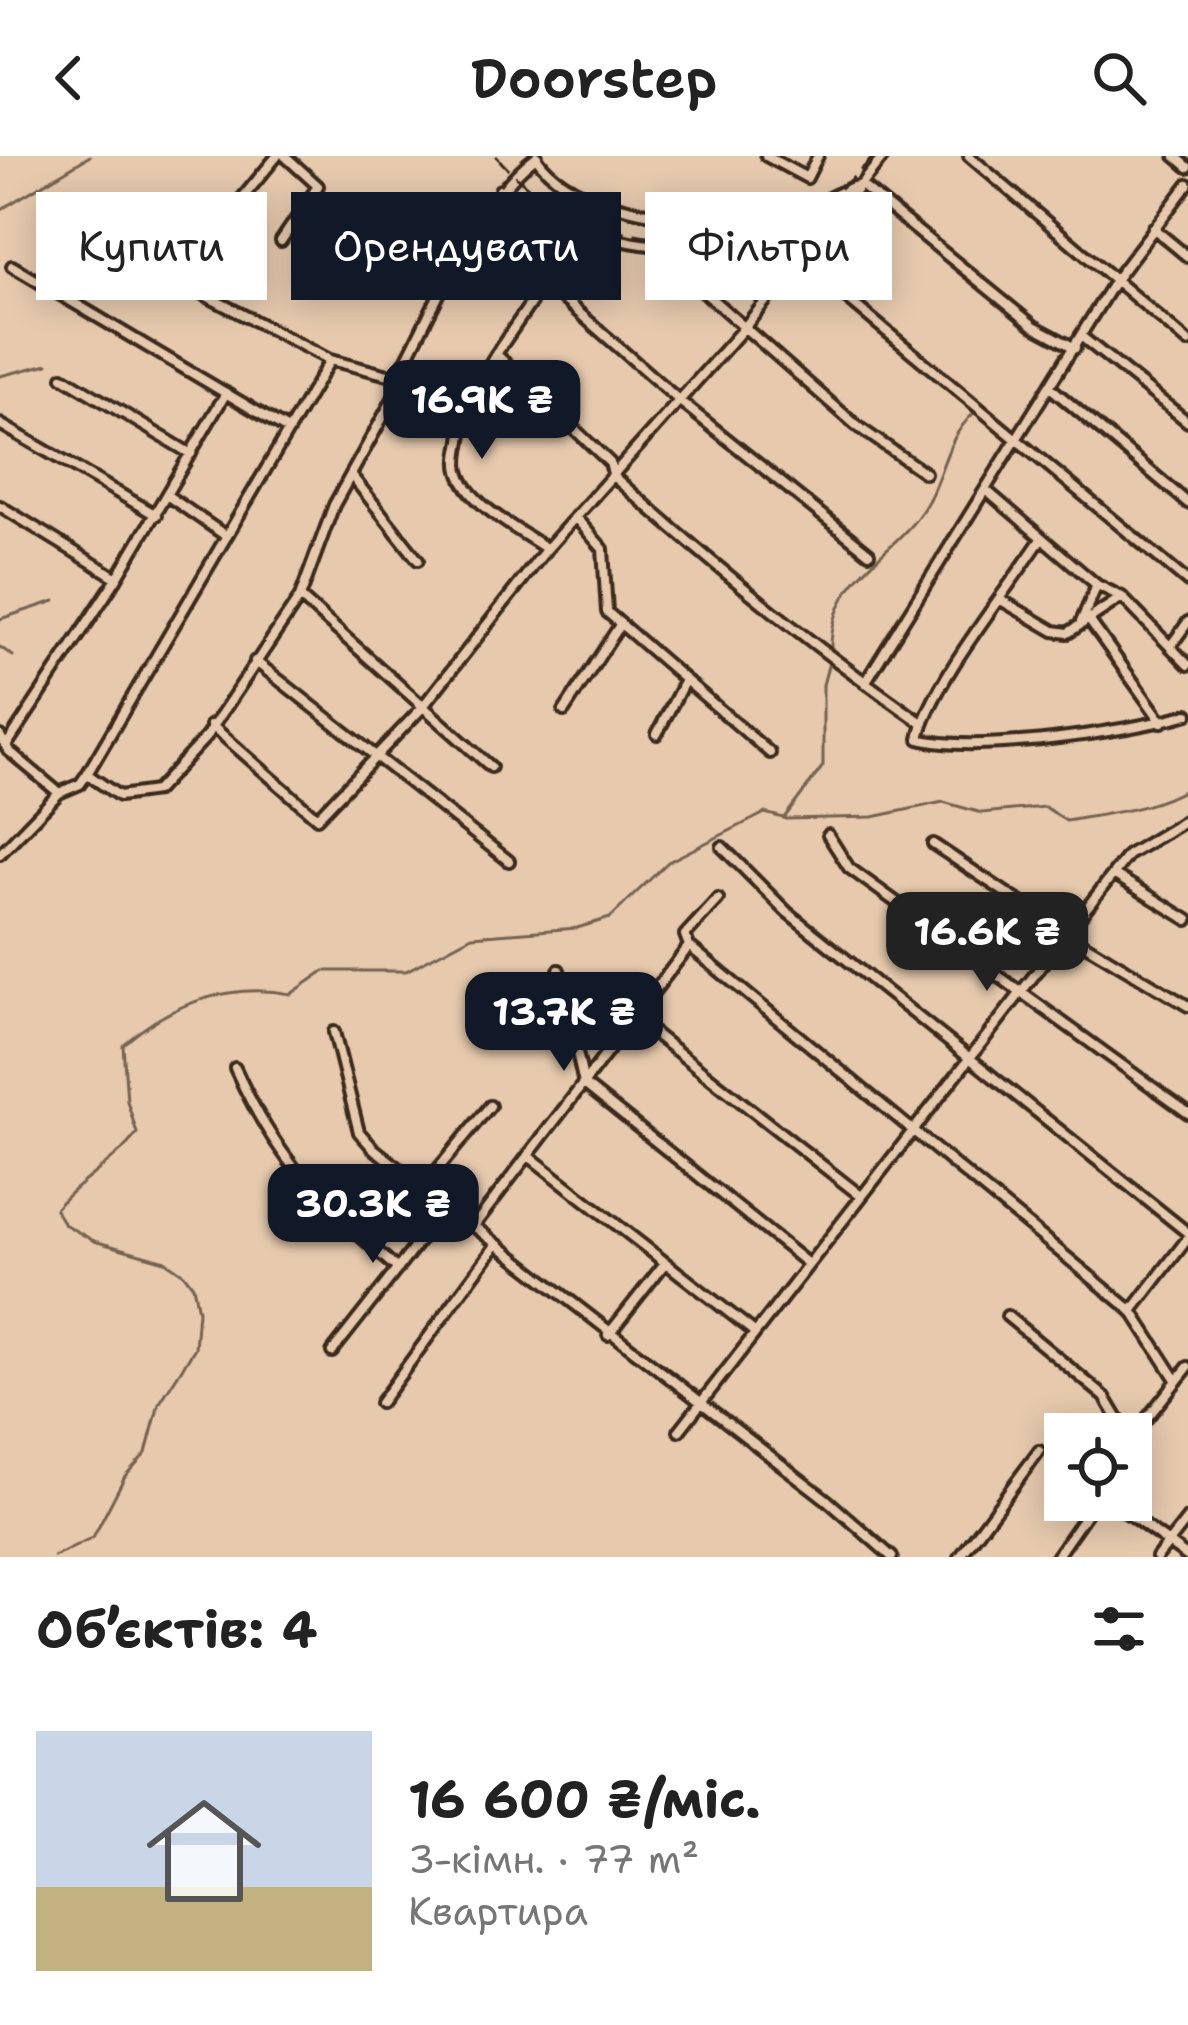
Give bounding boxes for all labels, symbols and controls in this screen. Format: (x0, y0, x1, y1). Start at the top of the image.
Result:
text: Doorstep (471, 42, 717, 114)
icon: back (36, 45, 102, 111)
icon: search (1086, 45, 1152, 111)
chip: Купити (36, 192, 267, 300)
chip: Орендувати (291, 192, 621, 300)
chip: Фільтри (645, 192, 892, 300)
pin: 16.9K ₴ (371, 360, 593, 462)
text: 16.9K ₴ (410, 373, 554, 425)
pin: 16.6K ₴ (876, 892, 1098, 994)
text: 16.6K ₴ (913, 905, 1061, 957)
pin: 13.7K ₴ (453, 972, 675, 1074)
text: 13.7K ₴ (492, 985, 636, 1037)
pin: 30.3K ₴ (262, 1164, 484, 1266)
text: 30.3K ₴ (295, 1177, 451, 1229)
map controls (1044, 1413, 1152, 1521)
button: locate (1044, 1413, 1152, 1521)
text: Об’єктів: 4 (36, 1595, 317, 1663)
icon: filters (1086, 1596, 1152, 1662)
text: 16 600 ₴/міс. (408, 1765, 761, 1833)
icon: home (132, 1779, 276, 1923)
text: 3-кімн. · 77 m² (408, 1833, 699, 1885)
text: Квартира (408, 1885, 588, 1937)

